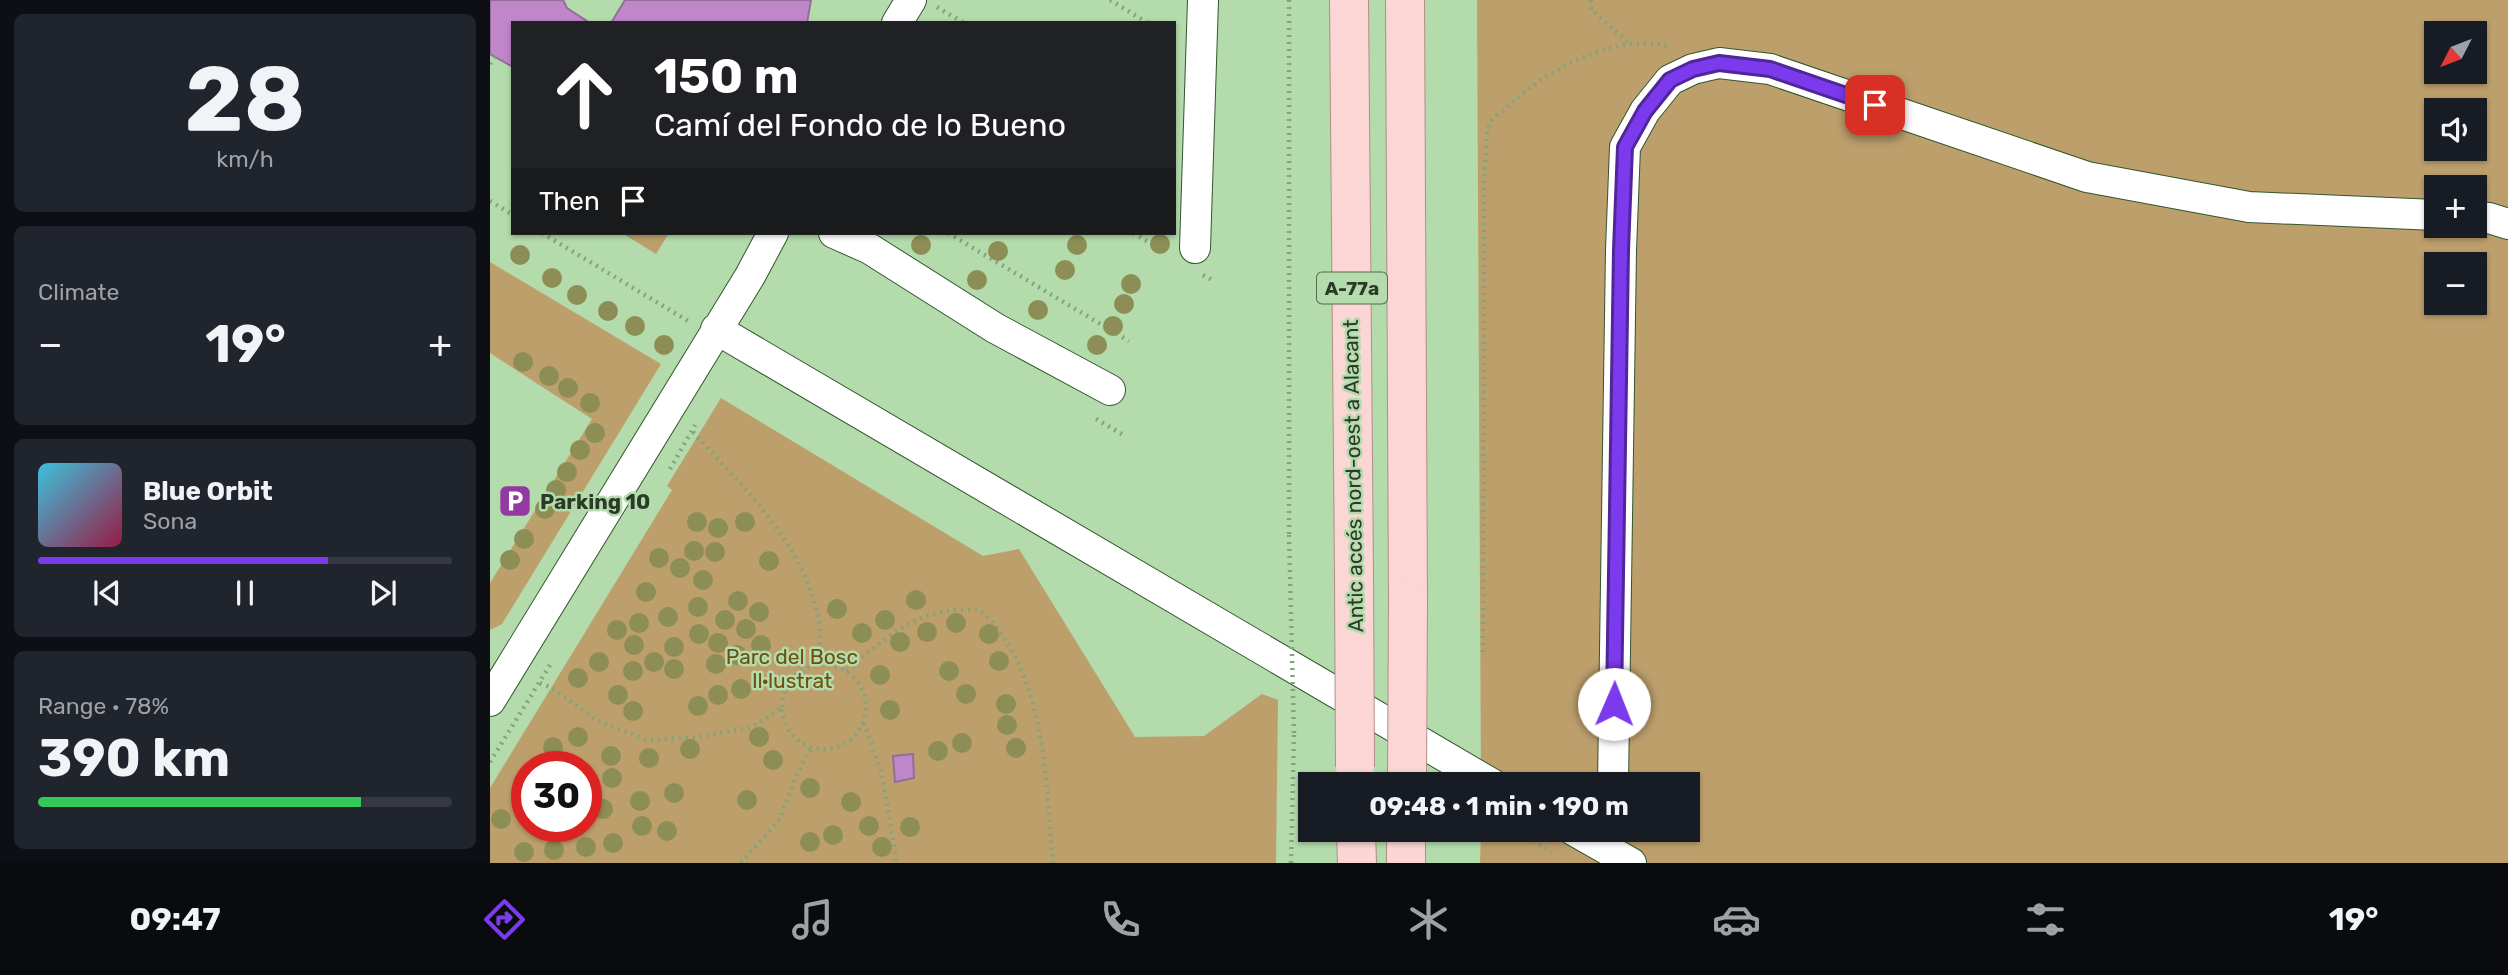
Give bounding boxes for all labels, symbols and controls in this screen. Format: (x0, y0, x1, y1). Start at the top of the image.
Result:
north arrow (2424, 21, 2487, 84)
map controls (2424, 21, 2487, 315)
text: 28 (185, 45, 305, 153)
text: 150 m (654, 47, 799, 105)
icon: ahead (539, 49, 630, 140)
pin (1845, 75, 1905, 135)
icon: arrive (1856, 86, 1894, 124)
button: sound (2424, 98, 2487, 161)
text: Camí del Fondo de lo Bueno (654, 106, 1066, 144)
text: km/h (216, 145, 274, 173)
button: + (2424, 175, 2487, 238)
icon: arrive (614, 182, 652, 220)
text: Then (539, 186, 600, 217)
button: − (2424, 252, 2487, 315)
road number: A-77a (1317, 272, 1387, 304)
text: Climate (38, 278, 119, 306)
text: 19° (205, 313, 286, 375)
street label: Antic accés nord-oest a Alacant (1338, 319, 1368, 633)
text: − (38, 321, 63, 367)
text: + (428, 321, 452, 367)
text: Blue Orbit (143, 476, 273, 507)
parking icon: Parking 10 (496, 482, 534, 520)
place label: Parking 10 (540, 489, 650, 514)
text: Sona (143, 507, 197, 535)
icon: previous (88, 574, 126, 612)
icon: pause (226, 574, 264, 612)
icon: next (364, 574, 402, 612)
park label: Parc del Bosc Il·lustrat (726, 644, 858, 693)
position arrow (1577, 667, 1651, 741)
text: Range · 78% (38, 692, 169, 720)
text: 390 km (38, 727, 230, 789)
speed limit sign: 30 (511, 751, 602, 842)
text: 09:48 · 1 min · 190 m (1369, 791, 1629, 822)
icon: directions (480, 895, 529, 944)
icon: music (788, 895, 837, 944)
icon: phone (1096, 895, 1145, 944)
icon: climate (1404, 895, 1453, 944)
icon: car (1712, 895, 1761, 944)
icon: filters (2021, 895, 2070, 944)
text: 09:47 (130, 900, 221, 938)
text: 19° (2329, 900, 2378, 938)

